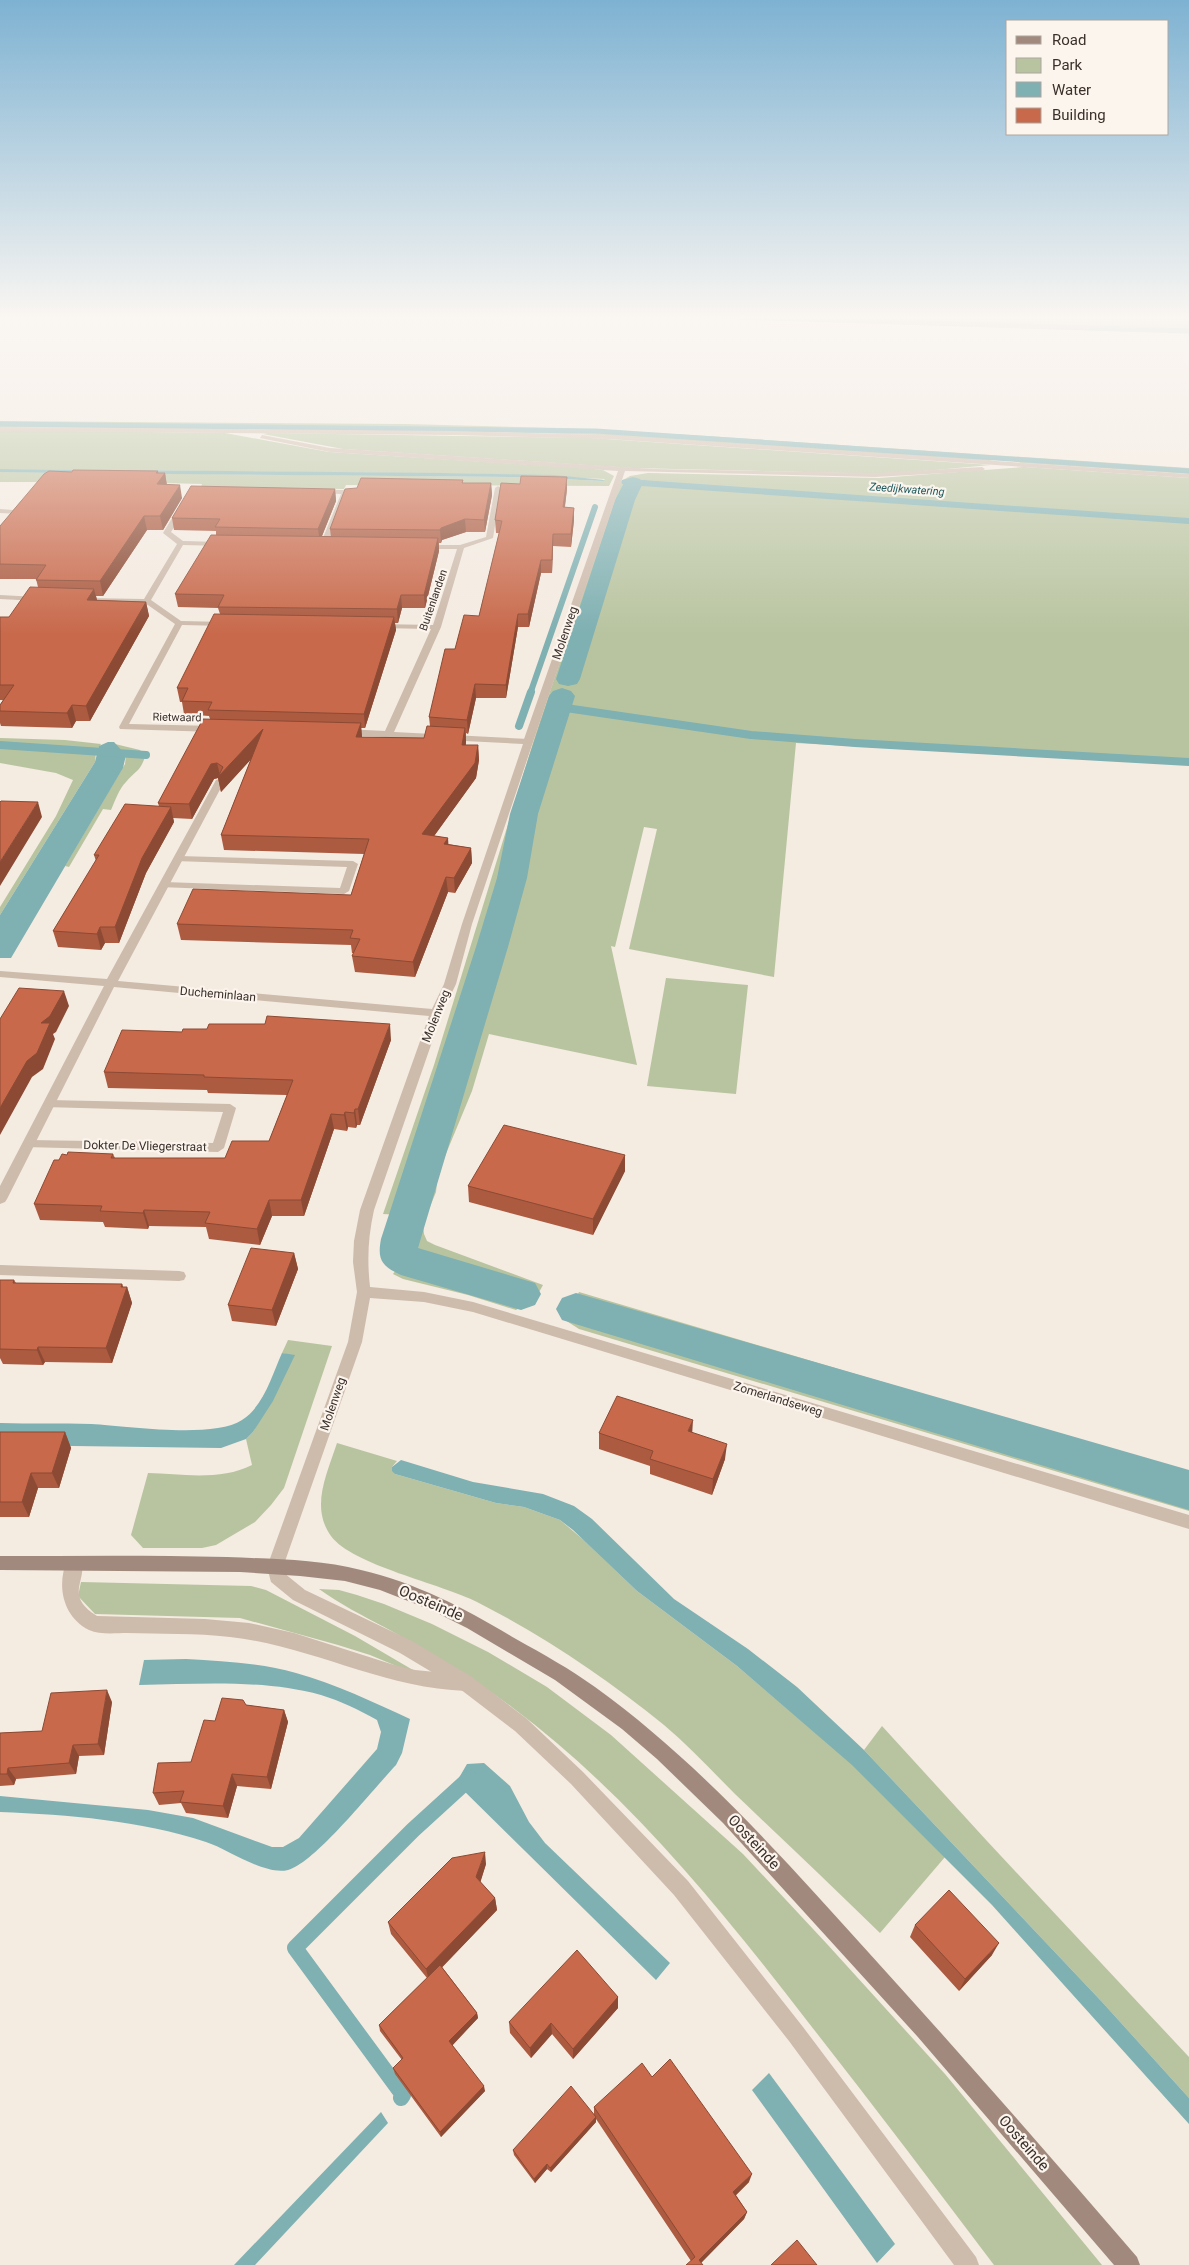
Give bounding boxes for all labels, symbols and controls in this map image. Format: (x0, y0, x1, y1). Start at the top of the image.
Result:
legend (1006, 20, 1169, 135)
text: Road (1052, 31, 1086, 49)
text: Park (1052, 56, 1083, 74)
text: Water (1052, 81, 1091, 99)
text: Building (1052, 106, 1106, 124)
water label: Zeedijkwatering (868, 480, 945, 499)
street label: Buitenlanden (417, 568, 450, 633)
street label: Molenweg (549, 605, 581, 661)
street label: Rietwaard (152, 711, 202, 724)
street label: Ducheminlaan (179, 984, 257, 1004)
street label: Molenweg (419, 988, 453, 1044)
street label: Dokter De Vliegerstraat (83, 1138, 207, 1154)
street label: Molenweg (317, 1376, 349, 1432)
street label: Zomerlandseweg (732, 1379, 824, 1419)
street label: Oosteinde (396, 1581, 466, 1625)
street label: Oosteinde (724, 1811, 784, 1873)
street label: Oosteinde (995, 2112, 1053, 2175)

